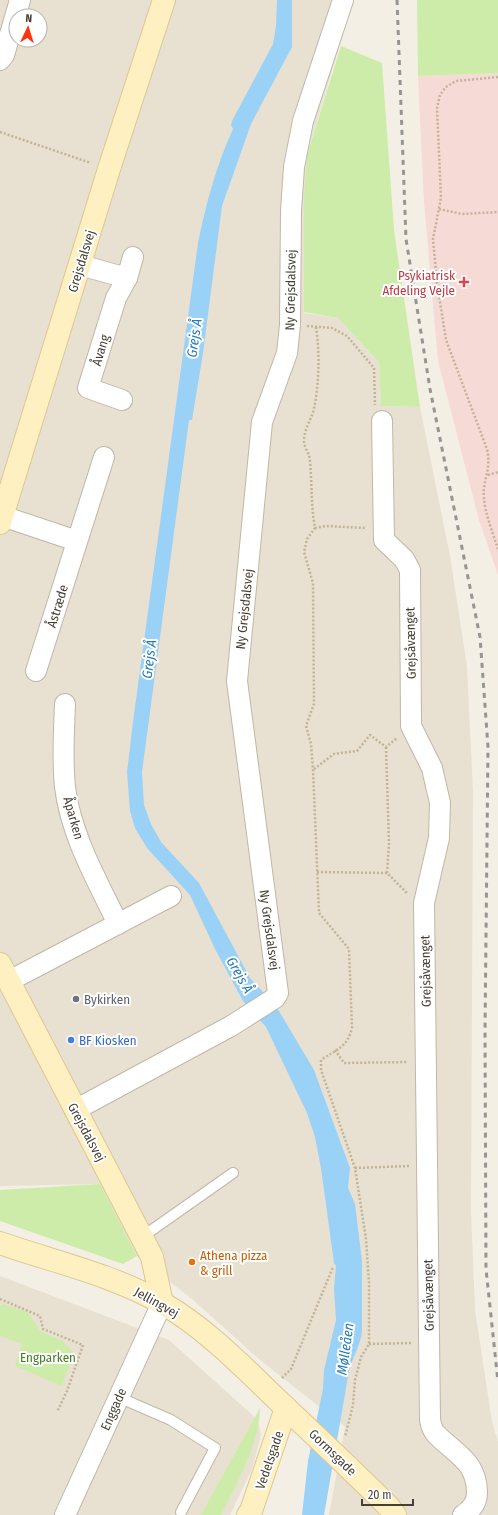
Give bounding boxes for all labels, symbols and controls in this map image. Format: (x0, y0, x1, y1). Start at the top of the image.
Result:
north arrow (8, 8, 48, 48)
text: N (25, 12, 32, 25)
street label: Grejsdalsvej (65, 228, 98, 294)
street label: Ny Grejsdalsvej (282, 249, 299, 331)
place label: Psykiatrisk Afdeling Vejle (382, 268, 456, 298)
marker: Psykiatrisk Afdeling Vejle (458, 276, 470, 288)
water label: Grejs Å (182, 317, 206, 359)
street label: Åvang (88, 332, 113, 368)
street label: Ny Grejsdalsvej (233, 568, 256, 650)
street label: Åstræde (43, 583, 71, 629)
street label: Grejsåvænget (402, 606, 419, 679)
water label: Grejs Å (138, 639, 160, 679)
street label: Åparken (60, 795, 88, 841)
street label: Ny Grejsdalsvej (256, 889, 283, 971)
street label: Grejsåvænget (417, 934, 434, 1007)
water label: Grejs Å (222, 954, 258, 996)
place label: Bykirken (84, 992, 130, 1007)
marker: Bykirken (71, 994, 81, 1004)
place label: BF Kiosken (79, 1033, 137, 1048)
marker: BF Kiosken (66, 1035, 76, 1045)
street label: Grejsdalsvej (65, 1100, 108, 1164)
place label: Athena pizza & grill (200, 1248, 267, 1278)
marker: Athena pizza & grill (187, 1257, 197, 1267)
street label: Grejsåvænget (420, 1258, 437, 1331)
street label: Jellingvej (132, 1284, 182, 1321)
water label: Mølleåen (333, 1322, 358, 1376)
park label: Engparken (20, 1350, 76, 1365)
street label: Enggade (98, 1386, 129, 1433)
street label: Gormsgade (306, 1426, 359, 1479)
street label: Vedelsgade (252, 1429, 286, 1491)
scale bar (362, 1481, 413, 1507)
text: 20 m (368, 1488, 392, 1502)

